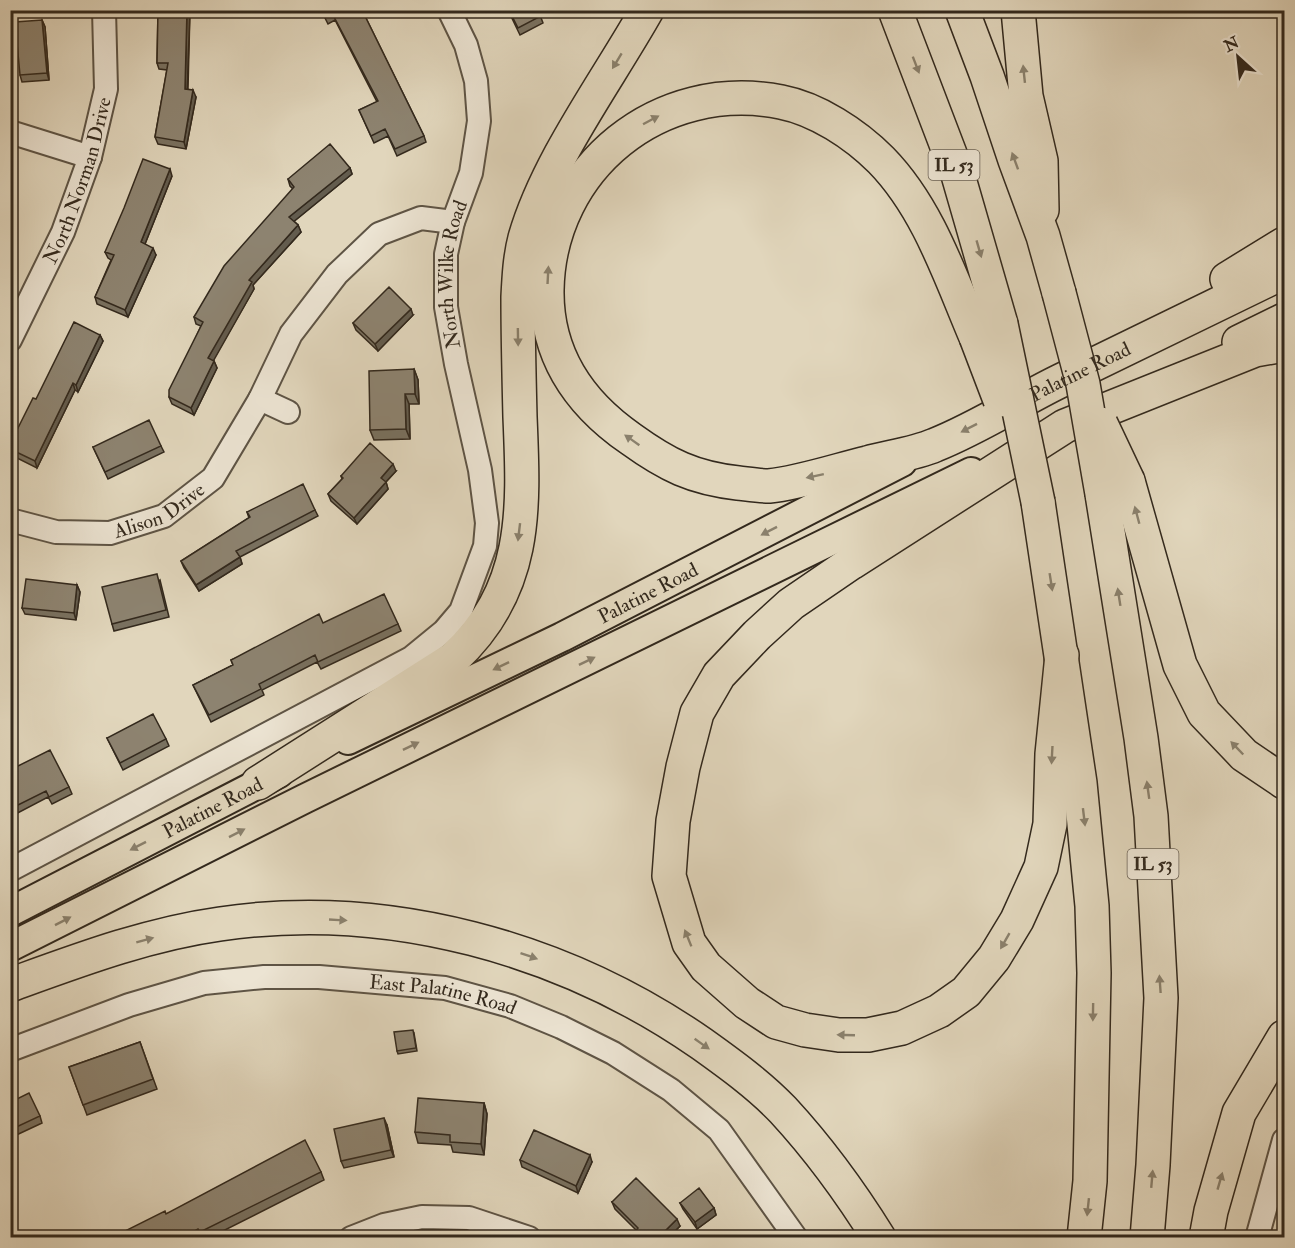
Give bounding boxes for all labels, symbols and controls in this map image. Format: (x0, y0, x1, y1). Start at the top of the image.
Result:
north arrow (1208, 27, 1268, 87)
text: N (1220, 32, 1243, 57)
one-way arrow (612, 53, 622, 70)
one-way arrow (911, 56, 921, 74)
one-way arrow (1019, 64, 1029, 83)
street label: North Norman Drive (37, 95, 117, 268)
one-way arrow (642, 116, 660, 126)
road number: IL 53 (928, 150, 980, 180)
one-way arrow (1010, 152, 1020, 170)
street label: North Wilke Road (434, 197, 473, 350)
one-way arrow (975, 240, 984, 258)
one-way arrow (543, 266, 553, 285)
one-way arrow (513, 328, 523, 347)
street label: Palatine Road (1025, 336, 1135, 407)
one-way arrow (960, 423, 977, 433)
one-way arrow (624, 434, 640, 446)
one-way arrow (806, 472, 825, 481)
street label: Alison Drive (110, 477, 210, 544)
one-way arrow (1132, 506, 1141, 524)
one-way arrow (514, 523, 524, 542)
one-way arrow (760, 525, 778, 535)
street label: Palatine Road (594, 557, 703, 629)
one-way arrow (1046, 573, 1055, 592)
one-way arrow (1114, 588, 1123, 607)
one-way arrow (578, 656, 595, 666)
one-way arrow (493, 662, 510, 671)
one-way arrow (1231, 741, 1245, 755)
one-way arrow (403, 742, 420, 751)
one-way arrow (1048, 746, 1057, 765)
street label: Palatine Road (158, 771, 267, 844)
one-way arrow (1143, 780, 1153, 799)
one-way arrow (1079, 808, 1089, 827)
one-way arrow (228, 828, 245, 838)
one-way arrow (130, 841, 147, 850)
road number: IL 53 (1128, 849, 1178, 879)
one-way arrow (329, 915, 348, 924)
one-way arrow (54, 916, 71, 926)
one-way arrow (683, 929, 692, 947)
one-way arrow (999, 933, 1010, 949)
one-way arrow (136, 934, 155, 944)
one-way arrow (520, 951, 538, 961)
street label: East Palatine Road (368, 969, 520, 1020)
one-way arrow (1156, 975, 1165, 994)
one-way arrow (1089, 1002, 1098, 1021)
one-way arrow (836, 1030, 855, 1040)
one-way arrow (694, 1038, 710, 1049)
one-way arrow (1147, 1170, 1157, 1189)
one-way arrow (1216, 1172, 1225, 1190)
one-way arrow (1083, 1197, 1093, 1216)

